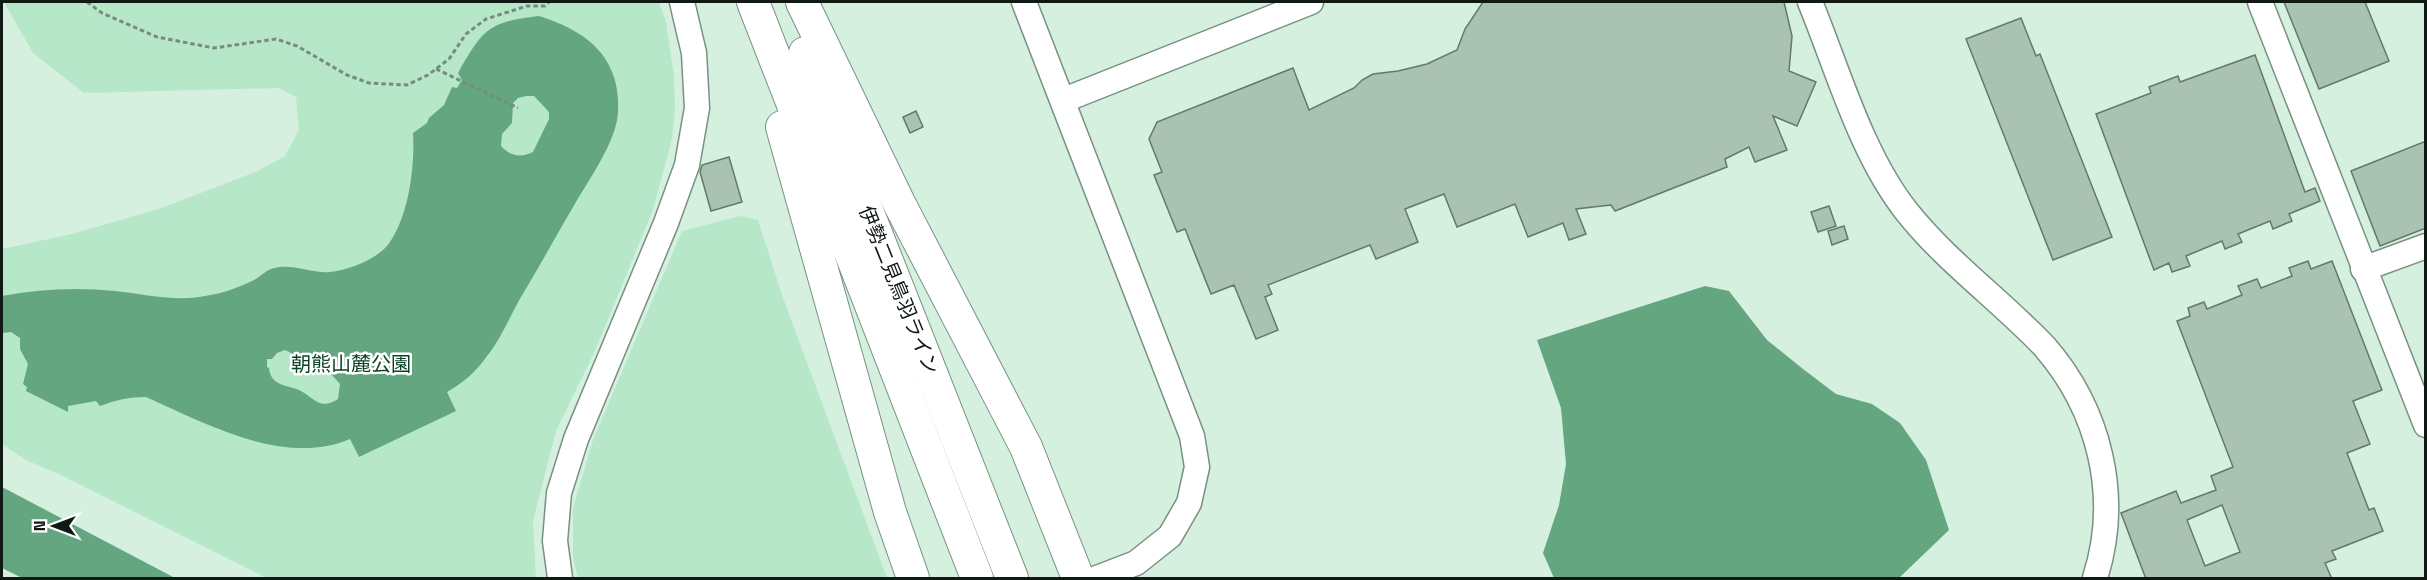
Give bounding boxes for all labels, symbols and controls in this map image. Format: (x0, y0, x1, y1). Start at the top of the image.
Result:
street label: 伊勢二見鳥羽ライン (853, 202, 945, 378)
park label: 朝熊山麓公園 (291, 351, 411, 377)
north arrow (24, 496, 84, 556)
text: N (29, 521, 50, 531)

